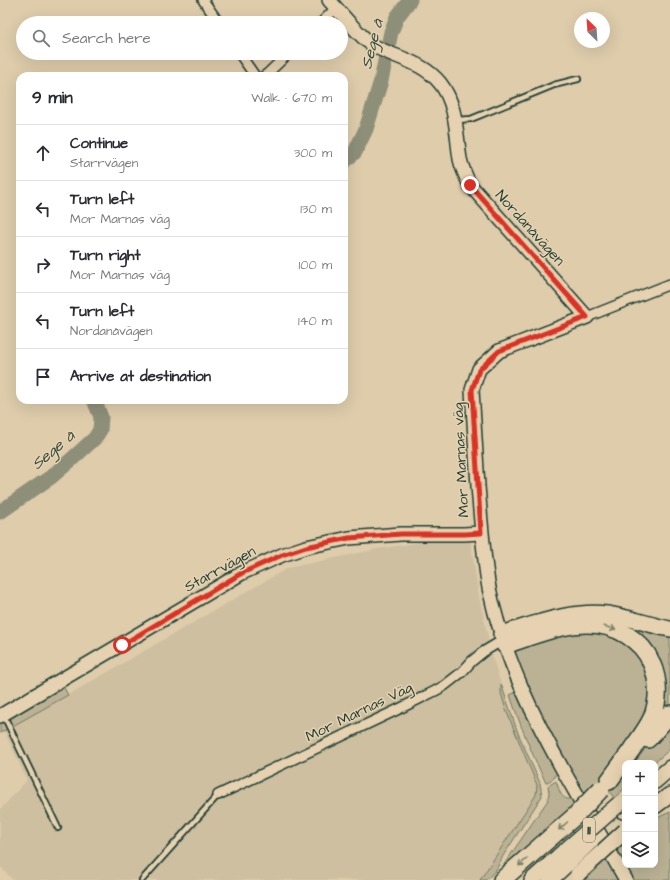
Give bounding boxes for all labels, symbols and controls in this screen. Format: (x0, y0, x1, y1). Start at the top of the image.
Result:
north arrow (574, 12, 610, 48)
search box (16, 16, 348, 60)
water label: Sege å (355, 16, 390, 71)
icon: search (30, 27, 52, 49)
text: Search here (62, 28, 151, 49)
text: 9 min (32, 86, 73, 110)
text: Walk · 670 m (251, 89, 332, 107)
text: Continue (70, 133, 128, 154)
icon: ahead (32, 142, 54, 164)
text: 300 m (294, 144, 332, 162)
text: Starrvägen (70, 154, 138, 172)
route end (461, 176, 479, 194)
street label: Nordanåvägen (490, 186, 570, 271)
text: Turn left (70, 189, 134, 210)
icon: left (32, 198, 54, 220)
text: 130 m (300, 200, 332, 218)
text: Mor Marnas väg (70, 210, 170, 228)
text: Turn right (70, 245, 141, 266)
icon: right (32, 254, 54, 276)
text: 100 m (299, 256, 332, 274)
text: Mor Marnas väg (70, 266, 170, 284)
text: Turn left (70, 301, 134, 322)
icon: left (32, 310, 54, 332)
text: 140 m (298, 312, 332, 330)
text: Nordanåvägen (70, 322, 153, 340)
icon: arrive (32, 366, 54, 388)
text: Arrive at destination (70, 366, 211, 387)
street label: Mor Marnas väg (447, 402, 476, 518)
water label: Sege å (27, 425, 81, 475)
street label: Starrvägen (181, 541, 260, 598)
one-way arrow (604, 625, 617, 632)
route start (113, 636, 131, 654)
street label: Mor Marnas Väg (302, 677, 417, 748)
map controls (622, 760, 658, 868)
button: + (622, 760, 658, 796)
button: − (622, 796, 658, 832)
road number: 11 (583, 818, 595, 842)
one-way arrow (558, 821, 568, 831)
button: layers (622, 832, 658, 868)
one-way arrow (518, 857, 528, 866)

